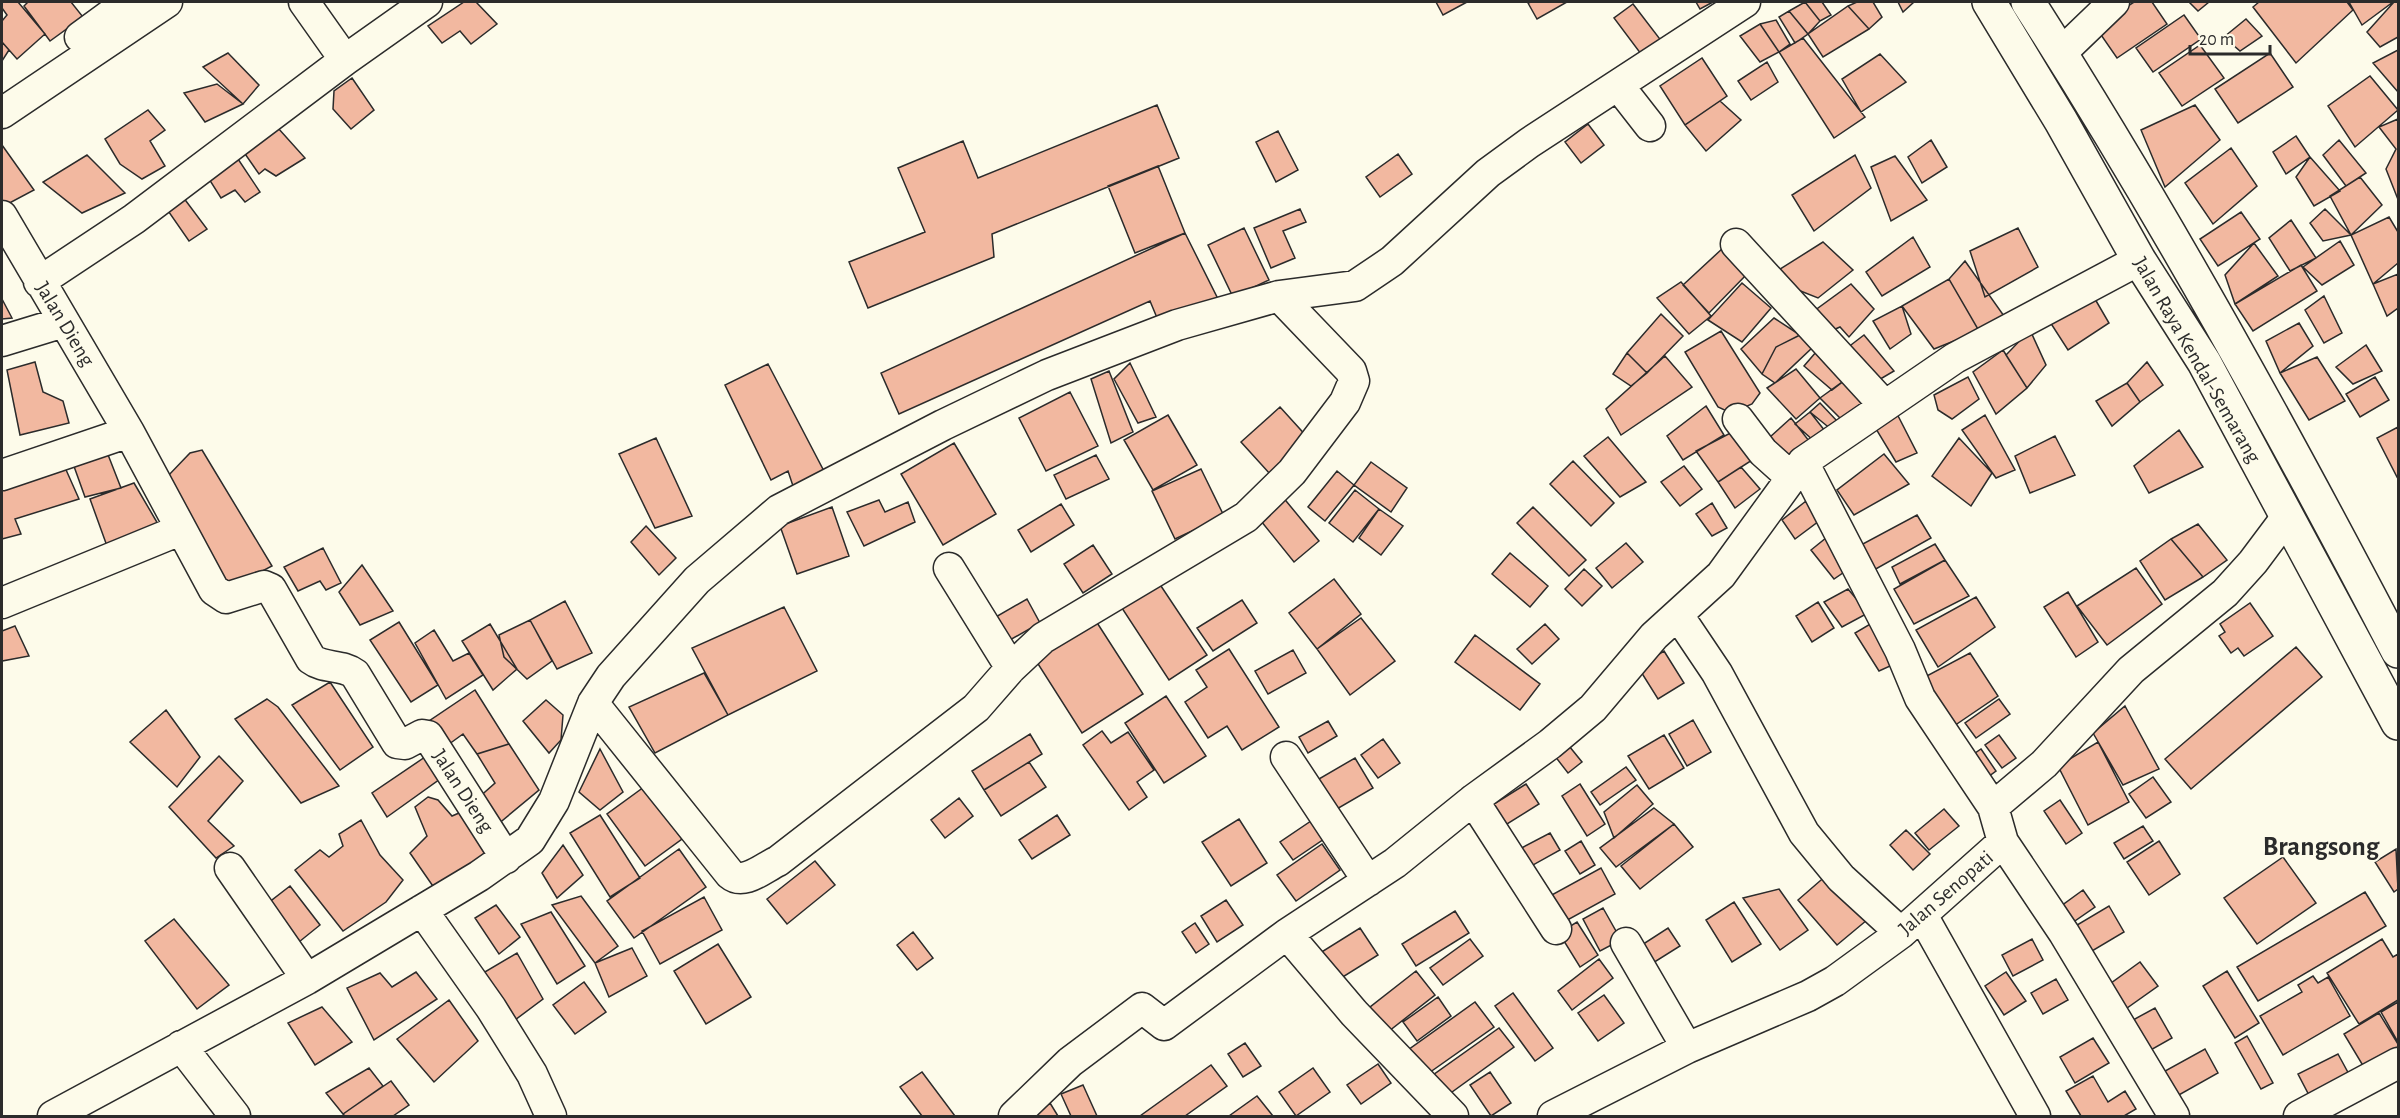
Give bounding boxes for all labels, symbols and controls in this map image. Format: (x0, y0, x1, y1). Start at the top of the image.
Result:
scale bar (2190, 18, 2270, 56)
text: 20 m (2199, 31, 2234, 49)
street label: Jalan Raya Kendal-Semarang (2130, 254, 2265, 467)
street label: Jalan Dieng (32, 278, 99, 370)
street label: Jalan Dieng (429, 746, 498, 837)
district label: Brangsong (2263, 833, 2380, 860)
street label: Jalan Senopati (1895, 847, 1997, 939)

